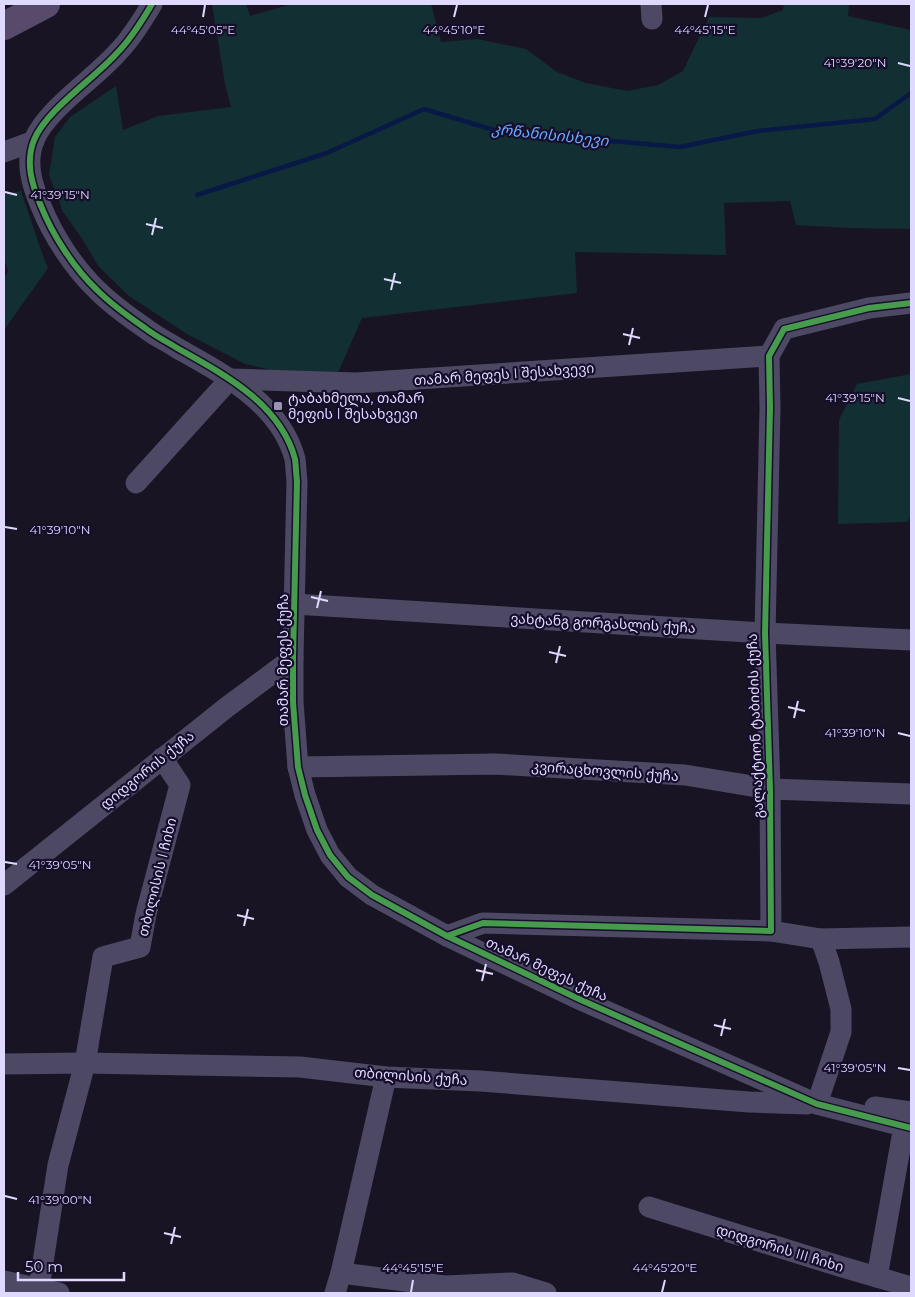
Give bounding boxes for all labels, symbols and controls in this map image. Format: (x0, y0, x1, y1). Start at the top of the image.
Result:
text: 44°45'05"E (171, 22, 235, 37)
text: 44°45'10"E (423, 22, 485, 37)
text: 44°45'15"E (674, 22, 736, 37)
text: 41°39'20"N (823, 55, 887, 70)
water label: კრწანისისხევი (491, 119, 611, 150)
text: 41°39'15"N (30, 187, 90, 202)
street label: თამარ მეფეს I შესახვევი (413, 359, 595, 389)
place label: ტაბახმელა, თამარ მეფის I შესახვევი (288, 389, 424, 423)
text: 41°39'15"N (825, 390, 885, 405)
marker: ტაბახმელა, თამარ მეფის I შესახვევი (272, 400, 284, 412)
text: 41°39'10"N (30, 522, 90, 537)
street label: თამარ მეფეს ქუჩა (274, 594, 292, 726)
street label: ვახტანგ გორგასლის ქუჩა (510, 609, 696, 637)
street label: გალაქტიონ ტაბიძის ქუჩა (743, 633, 767, 819)
text: 41°39'10"N (825, 725, 885, 740)
street label: დიდგორის ქუჩა (96, 727, 198, 813)
street label: კვირაცხოვლის ქუჩა (531, 757, 679, 785)
street label: თბილისის I ჩიხი (134, 816, 180, 938)
text: 41°39'05"N (29, 857, 91, 872)
street label: თამარ მეფეს ქუჩა (483, 933, 611, 1005)
text: 41°39'05"N (824, 1060, 886, 1075)
street label: თბილისის ქუჩა (354, 1063, 468, 1089)
text: 41°39'00"N (28, 1192, 92, 1207)
street label: დიდგორის III ჩიხი (714, 1220, 846, 1276)
scale bar (18, 1250, 124, 1282)
text: 50 m (25, 1257, 63, 1276)
text: 44°45'15"E (382, 1260, 444, 1275)
text: 44°45'20"E (633, 1260, 697, 1275)

